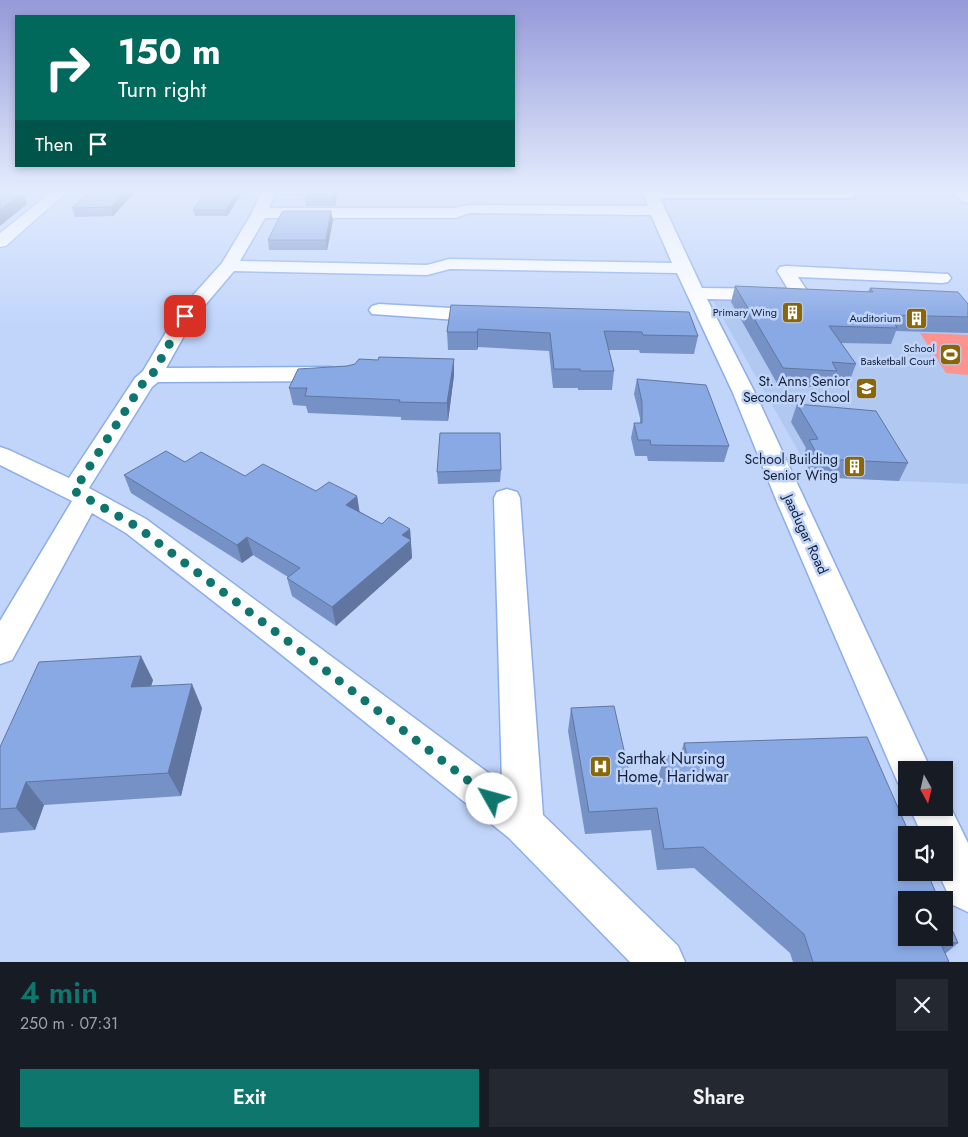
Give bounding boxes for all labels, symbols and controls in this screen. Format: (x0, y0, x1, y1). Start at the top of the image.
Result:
text: 150 m (118, 27, 221, 77)
icon: right (35, 35, 100, 100)
text: Turn right (118, 73, 206, 105)
icon: arrive (84, 130, 112, 158)
text: Then (35, 131, 74, 158)
pin (164, 295, 206, 337)
building icon: Primary Wing (781, 300, 805, 324)
icon: arrive (171, 302, 199, 330)
place label: Primary Wing (713, 304, 777, 320)
building icon: Auditorium (905, 306, 929, 330)
place label: Auditorium (849, 310, 901, 326)
place label: School Basketball Court (861, 340, 935, 369)
sports icon: School Basketball Court (939, 342, 963, 366)
place label: St. Anns Senior Secondary School (743, 371, 850, 407)
school or university icon: St. Anns Senior Secondary School (854, 377, 878, 401)
place label: School Building Senior Wing (745, 449, 838, 485)
building icon: School Building Senior Wing (842, 455, 866, 479)
street label: Jaadugar Road (778, 489, 833, 577)
place label: Sarthak Nursing Home, Haridwar (617, 747, 729, 788)
hospital icon: Sarthak Nursing Home, Haridwar (589, 755, 613, 779)
north arrow (898, 761, 952, 816)
map controls (898, 761, 953, 946)
position arrow (465, 772, 517, 824)
button: sound (898, 826, 953, 881)
button: search (898, 891, 953, 946)
text: 4 min (20, 971, 98, 1014)
button: close (896, 979, 948, 1031)
text: 250 m · 07:31 (20, 1012, 118, 1035)
button: Exit (20, 1069, 479, 1127)
button: Share (489, 1069, 948, 1127)

